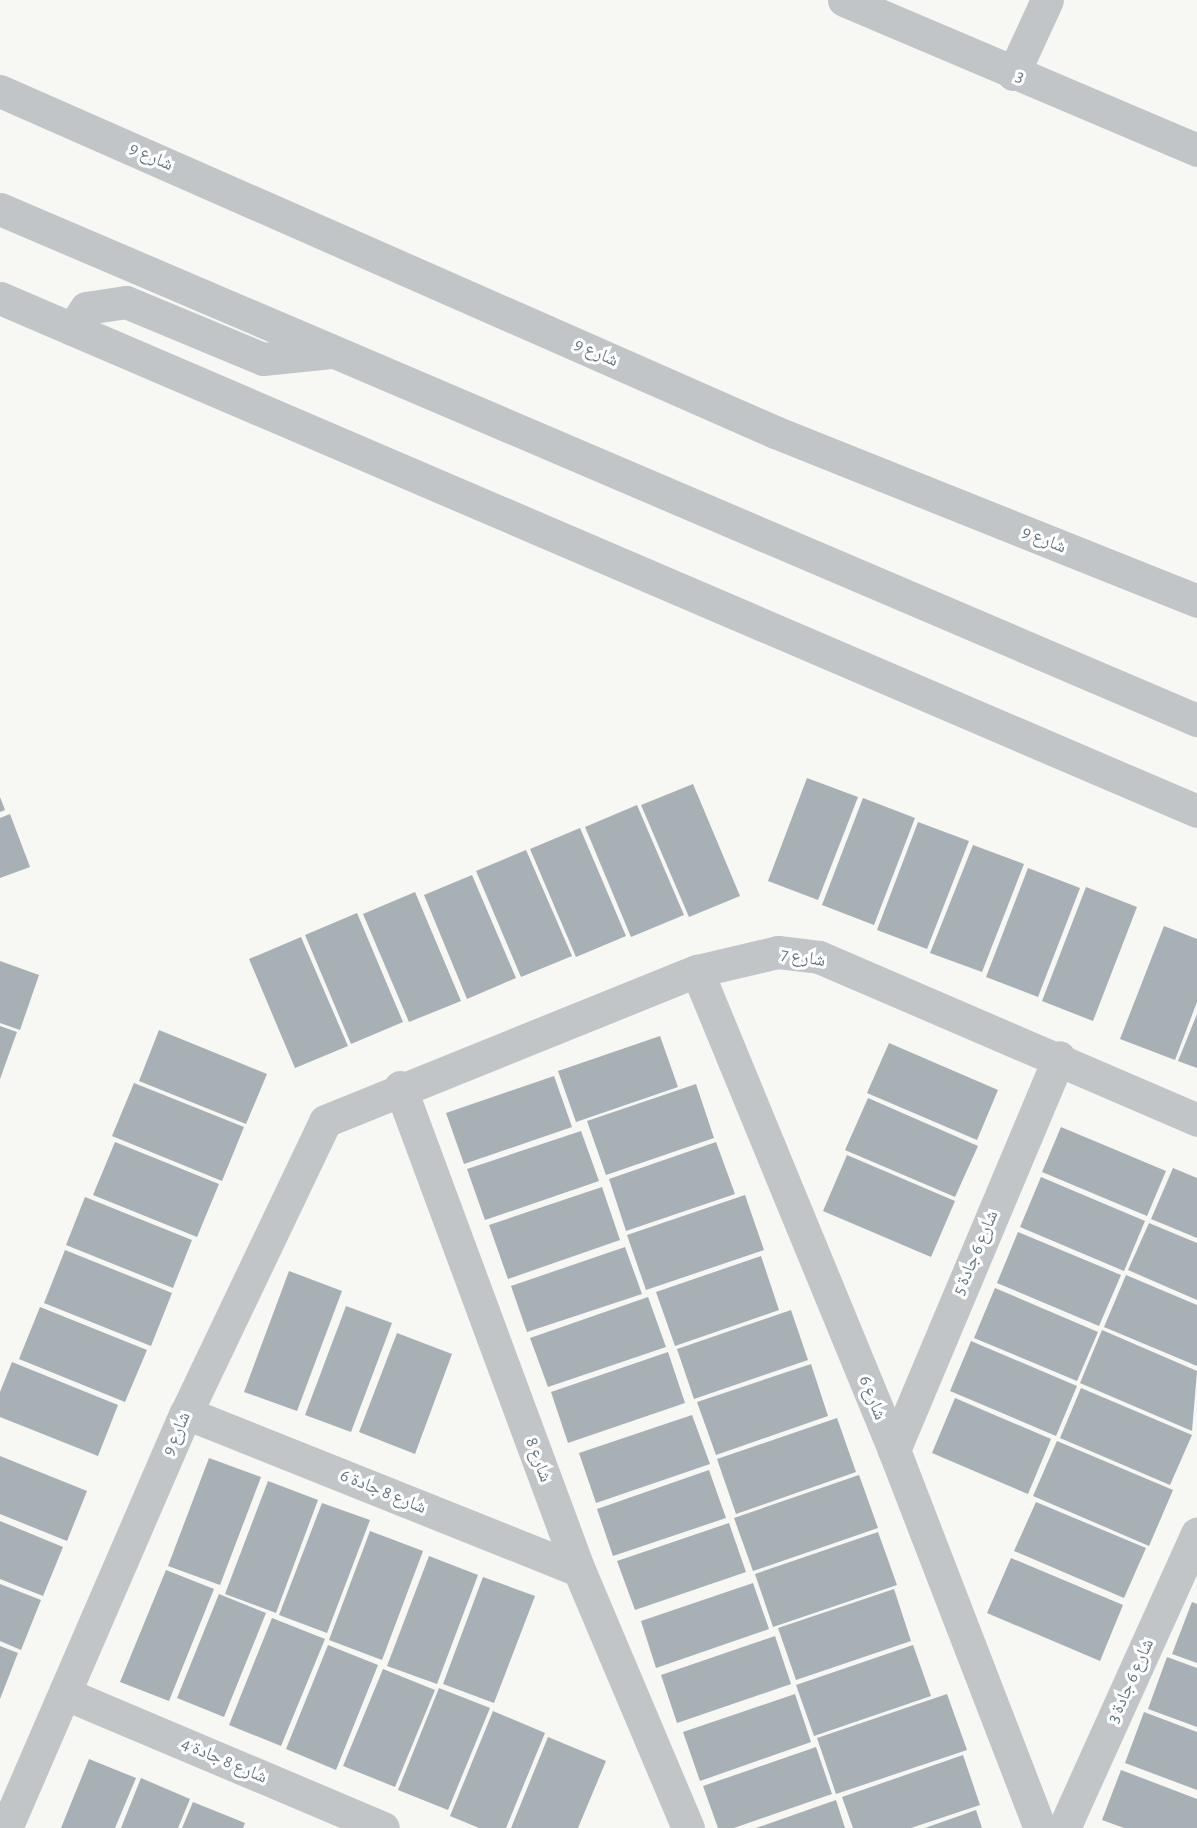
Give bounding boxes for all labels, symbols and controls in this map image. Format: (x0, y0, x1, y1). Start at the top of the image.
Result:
street label: 3 (1012, 66, 1028, 88)
street label: شارع 9 (126, 138, 176, 176)
street label: شارع 9 (571, 334, 621, 372)
street label: شارع 9 (1019, 521, 1069, 559)
street label: شارع 7 (779, 944, 827, 972)
street label: شارع 6 جادة 5 (948, 1207, 1004, 1299)
street label: شارع 6 (853, 1373, 891, 1423)
street label: شارع 9 (158, 1409, 196, 1459)
street label: شارع 8 (520, 1435, 556, 1485)
street label: شارع 8 جادة 6 (337, 1465, 429, 1519)
street label: شارع 6 جادة 3 (1103, 1636, 1159, 1726)
street label: شارع 8 جادة 4 (178, 1733, 270, 1789)

